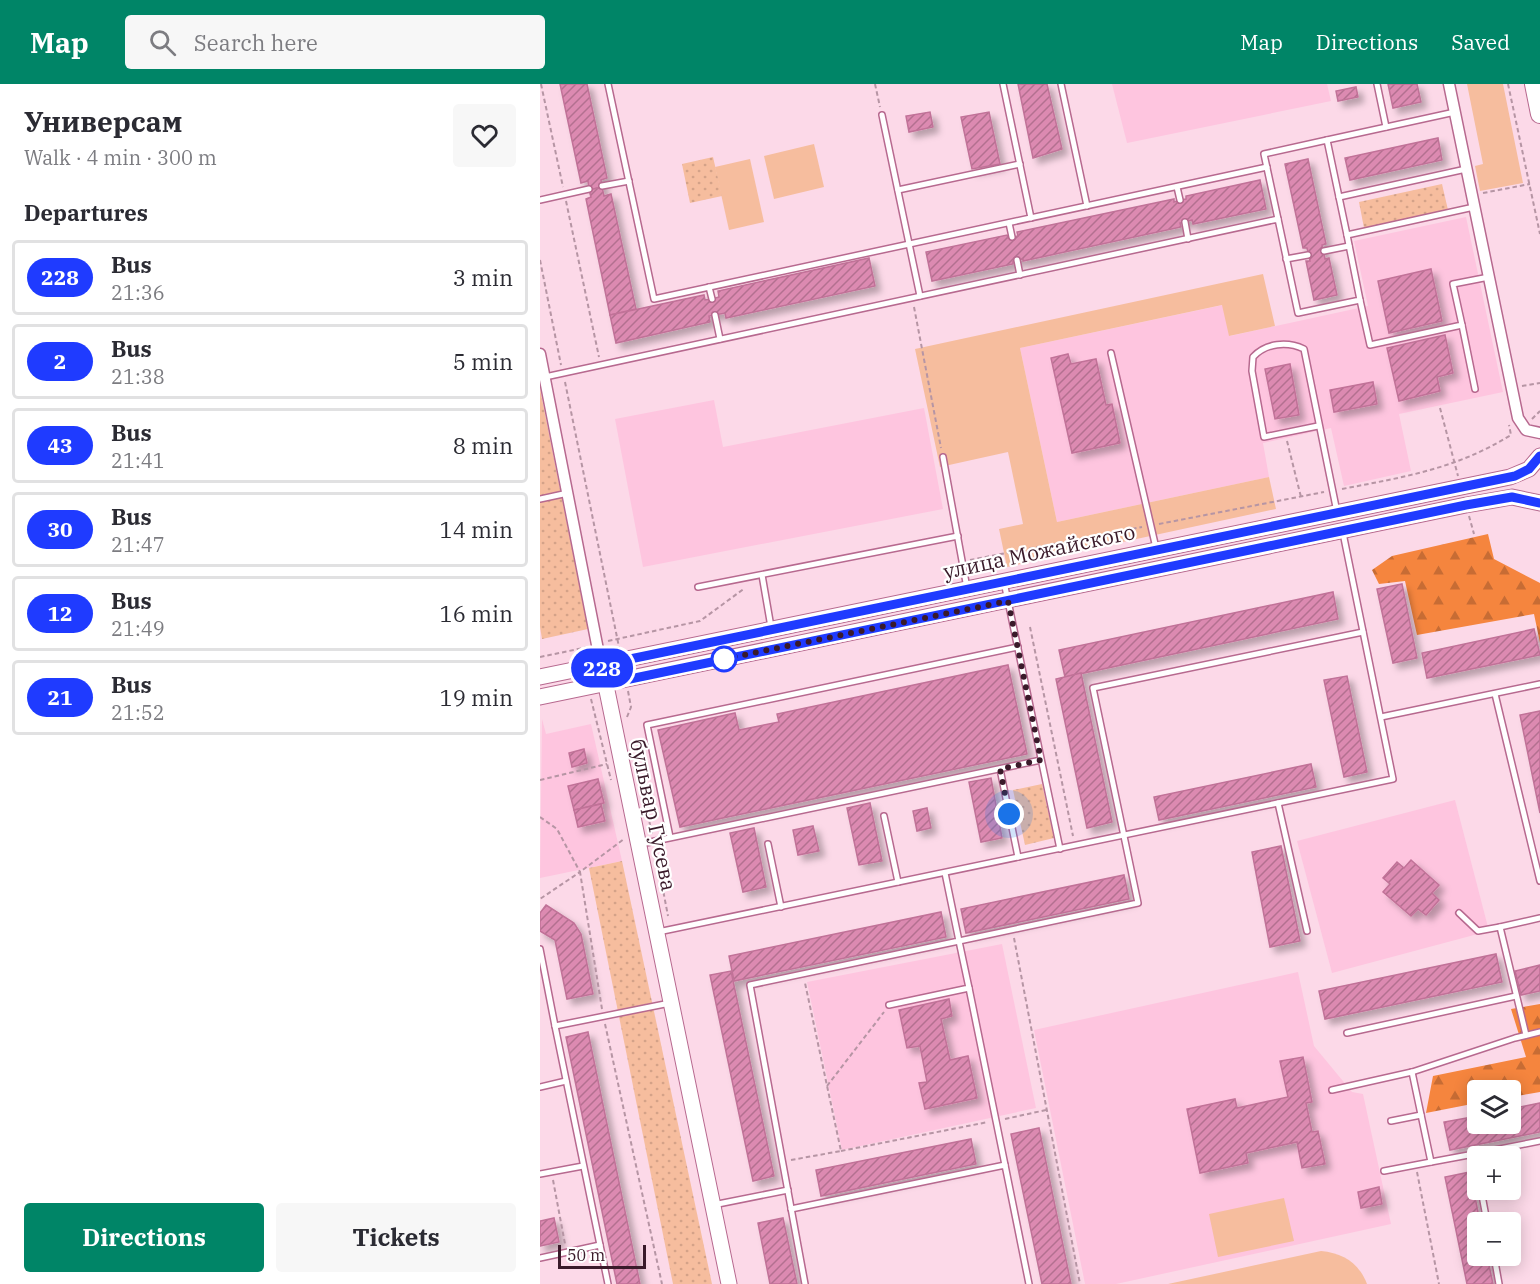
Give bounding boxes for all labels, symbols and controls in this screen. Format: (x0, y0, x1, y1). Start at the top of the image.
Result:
search box (125, 15, 545, 69)
text: Map (30, 24, 89, 61)
icon: search (146, 26, 179, 59)
text: Search here (194, 28, 318, 57)
text: Map (1240, 28, 1283, 56)
text: Directions (1316, 28, 1418, 56)
text: Saved (1451, 28, 1510, 56)
text: Универсам (24, 103, 182, 140)
button: heart (453, 104, 516, 167)
text: Walk · 4 min · 300 m (24, 144, 217, 171)
text: Departures (24, 198, 148, 227)
text: Bus (111, 250, 152, 279)
text: 228 (41, 263, 79, 291)
text: 3 min (453, 263, 513, 292)
text: 21:36 (111, 279, 165, 306)
text: Bus (111, 334, 152, 363)
text: 2 (54, 347, 66, 375)
text: 5 min (453, 347, 513, 376)
text: 21:38 (111, 363, 165, 390)
text: Bus (111, 418, 152, 447)
text: 43 (47, 431, 73, 459)
text: 8 min (453, 431, 513, 460)
text: 21:41 (111, 447, 165, 474)
text: Bus (111, 502, 152, 531)
text: 30 (47, 515, 73, 543)
text: 14 min (440, 515, 513, 544)
street label: улица Можайского (940, 517, 1138, 585)
text: 21:47 (111, 531, 165, 558)
text: Bus (111, 586, 152, 615)
text: 12 (47, 599, 73, 627)
text: 16 min (440, 599, 513, 628)
text: 21:49 (111, 615, 165, 642)
unlabelled marker (711, 646, 737, 672)
line badge: 228 (568, 648, 637, 688)
text: 228 (583, 654, 621, 682)
text: Bus (111, 670, 152, 699)
text: 21 (47, 683, 73, 711)
text: 19 min (440, 683, 513, 712)
text: 21:52 (111, 699, 165, 726)
street label: бульвар Гусева (624, 736, 684, 894)
your location (994, 799, 1024, 829)
map controls (1467, 1080, 1521, 1266)
button: layers (1467, 1080, 1521, 1134)
button: + (1467, 1146, 1521, 1200)
button: Directions (24, 1203, 264, 1272)
button: Tickets (276, 1203, 516, 1272)
button: − (1467, 1212, 1521, 1266)
scale bar (558, 1242, 646, 1270)
text: 50 m (567, 1245, 605, 1265)

